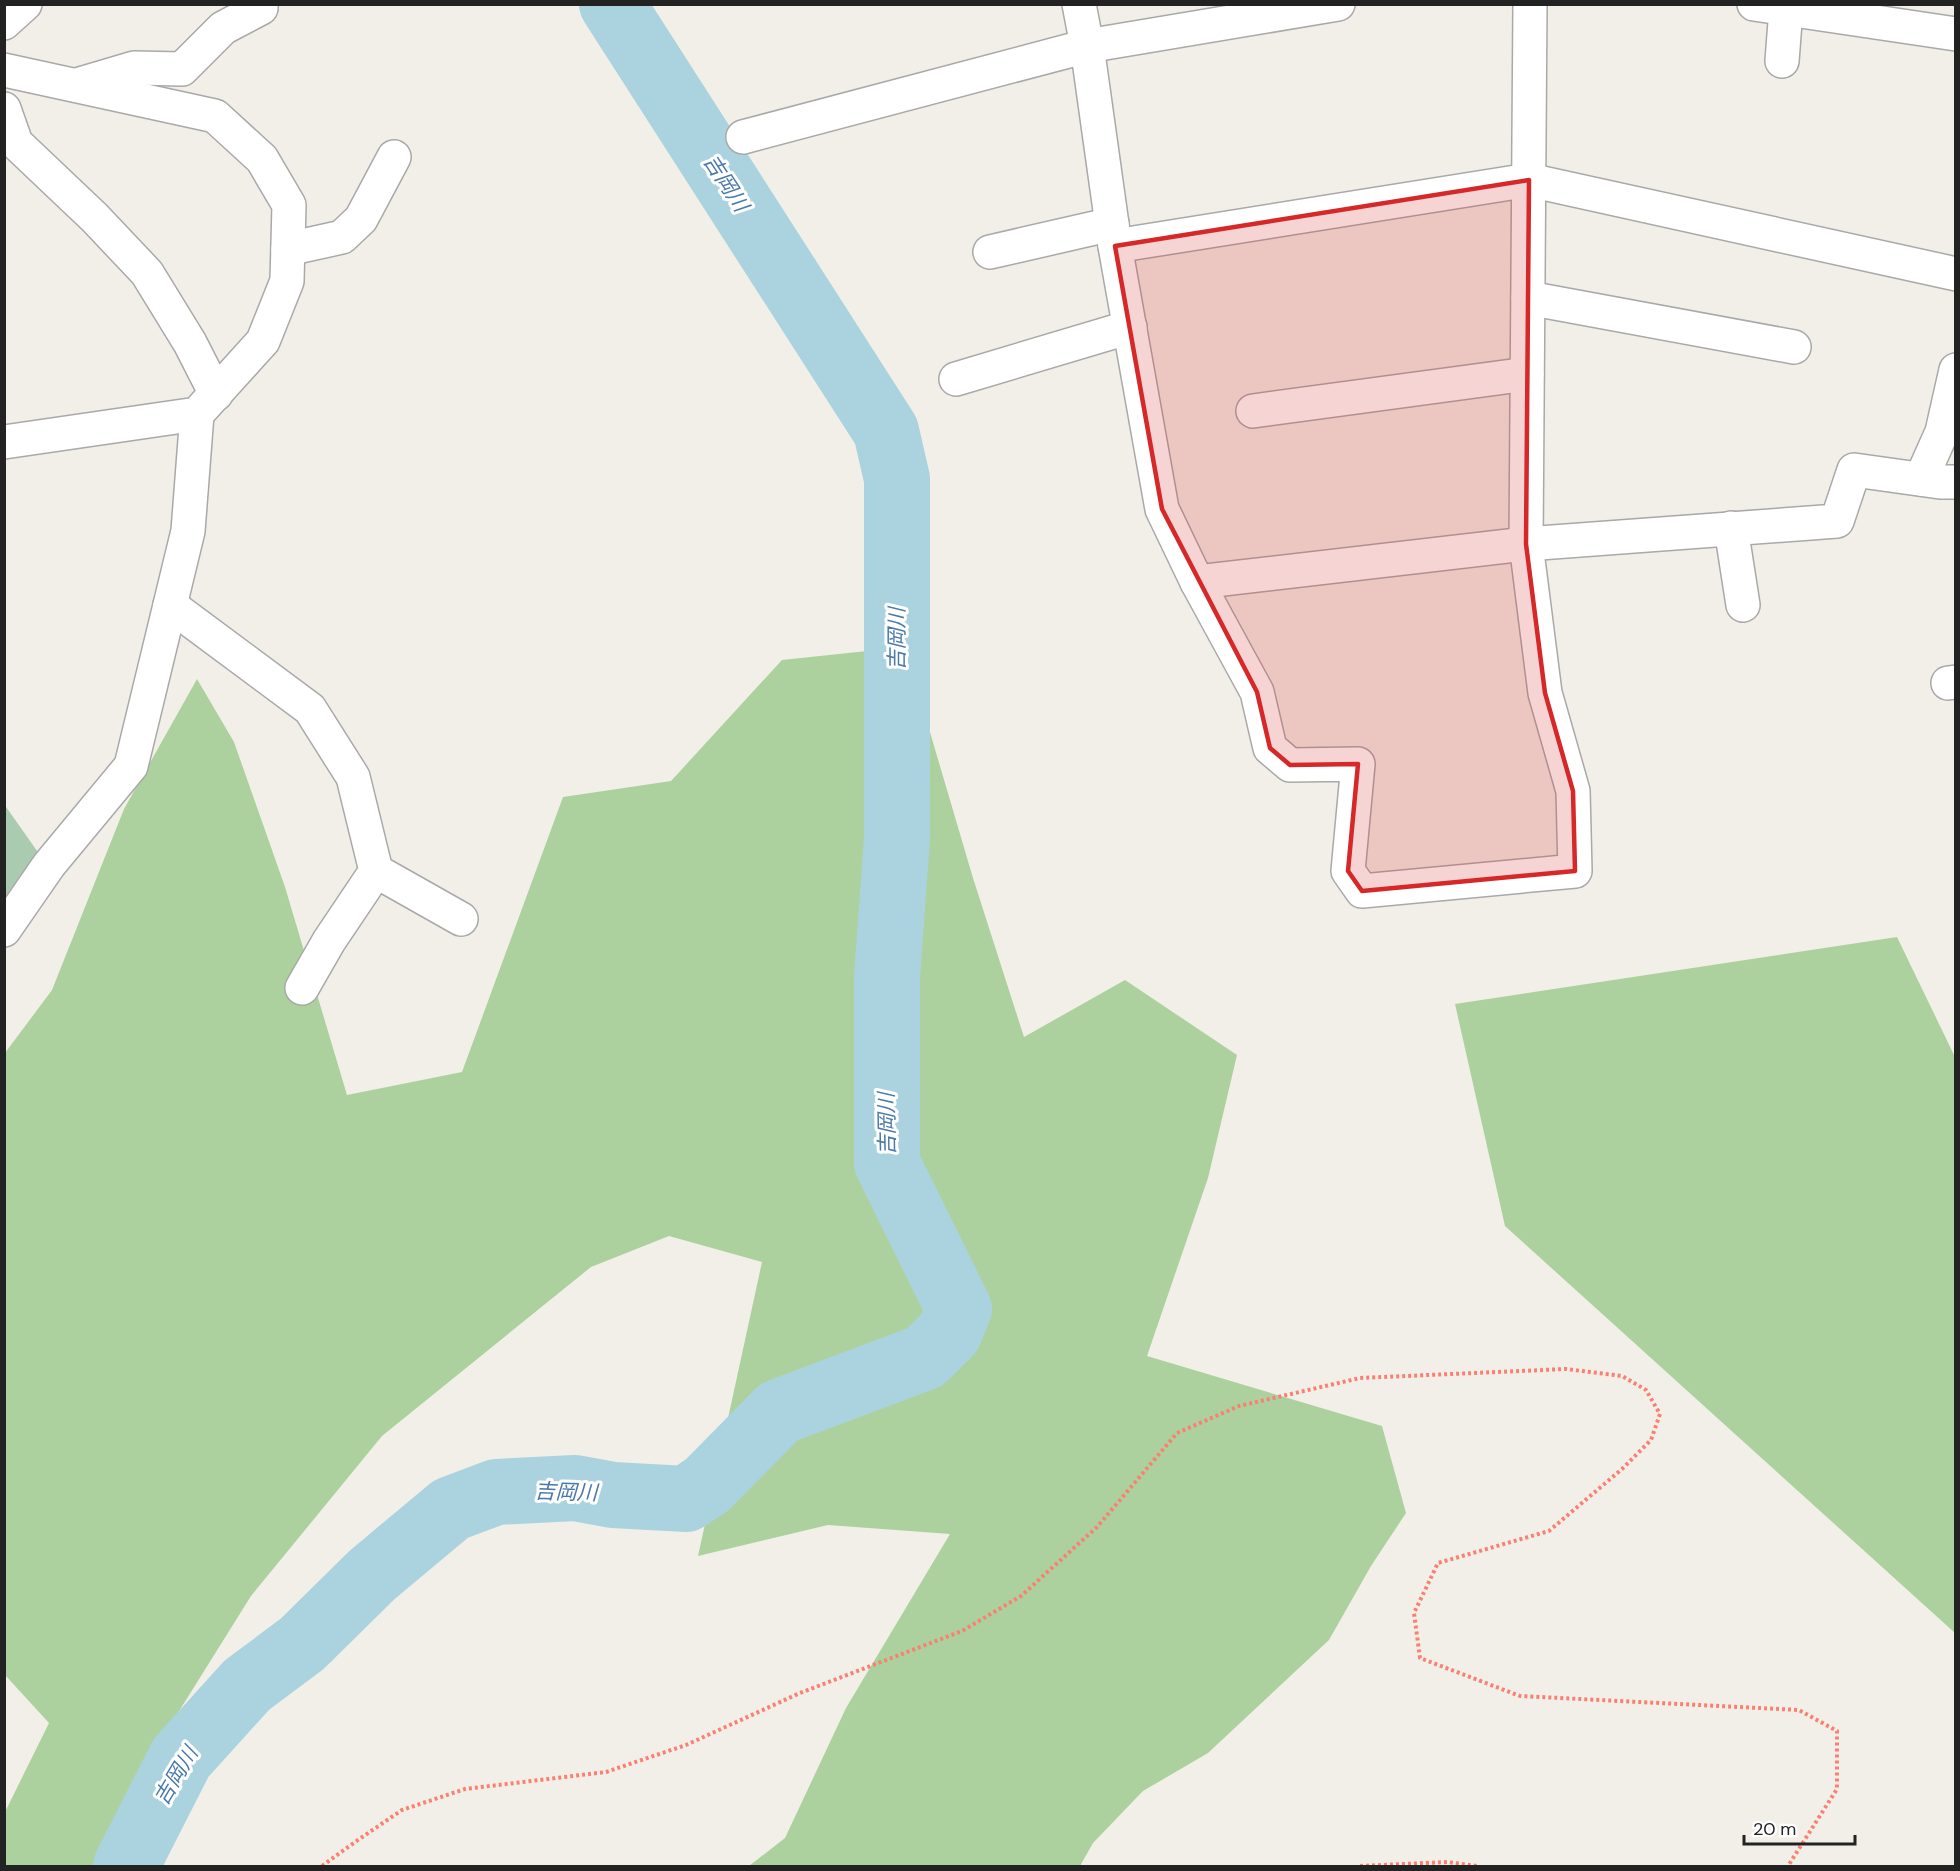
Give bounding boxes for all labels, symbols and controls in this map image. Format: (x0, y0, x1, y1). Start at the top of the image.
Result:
water label: 吉岡川 (697, 149, 756, 219)
water label: 吉岡川 (883, 606, 911, 671)
water label: 吉岡川 (872, 1090, 902, 1156)
water label: 吉岡川 (534, 1477, 600, 1507)
water label: 吉岡川 (148, 1740, 205, 1810)
scale bar (1744, 1808, 1855, 1846)
text: 20 m (1753, 1817, 1796, 1841)

